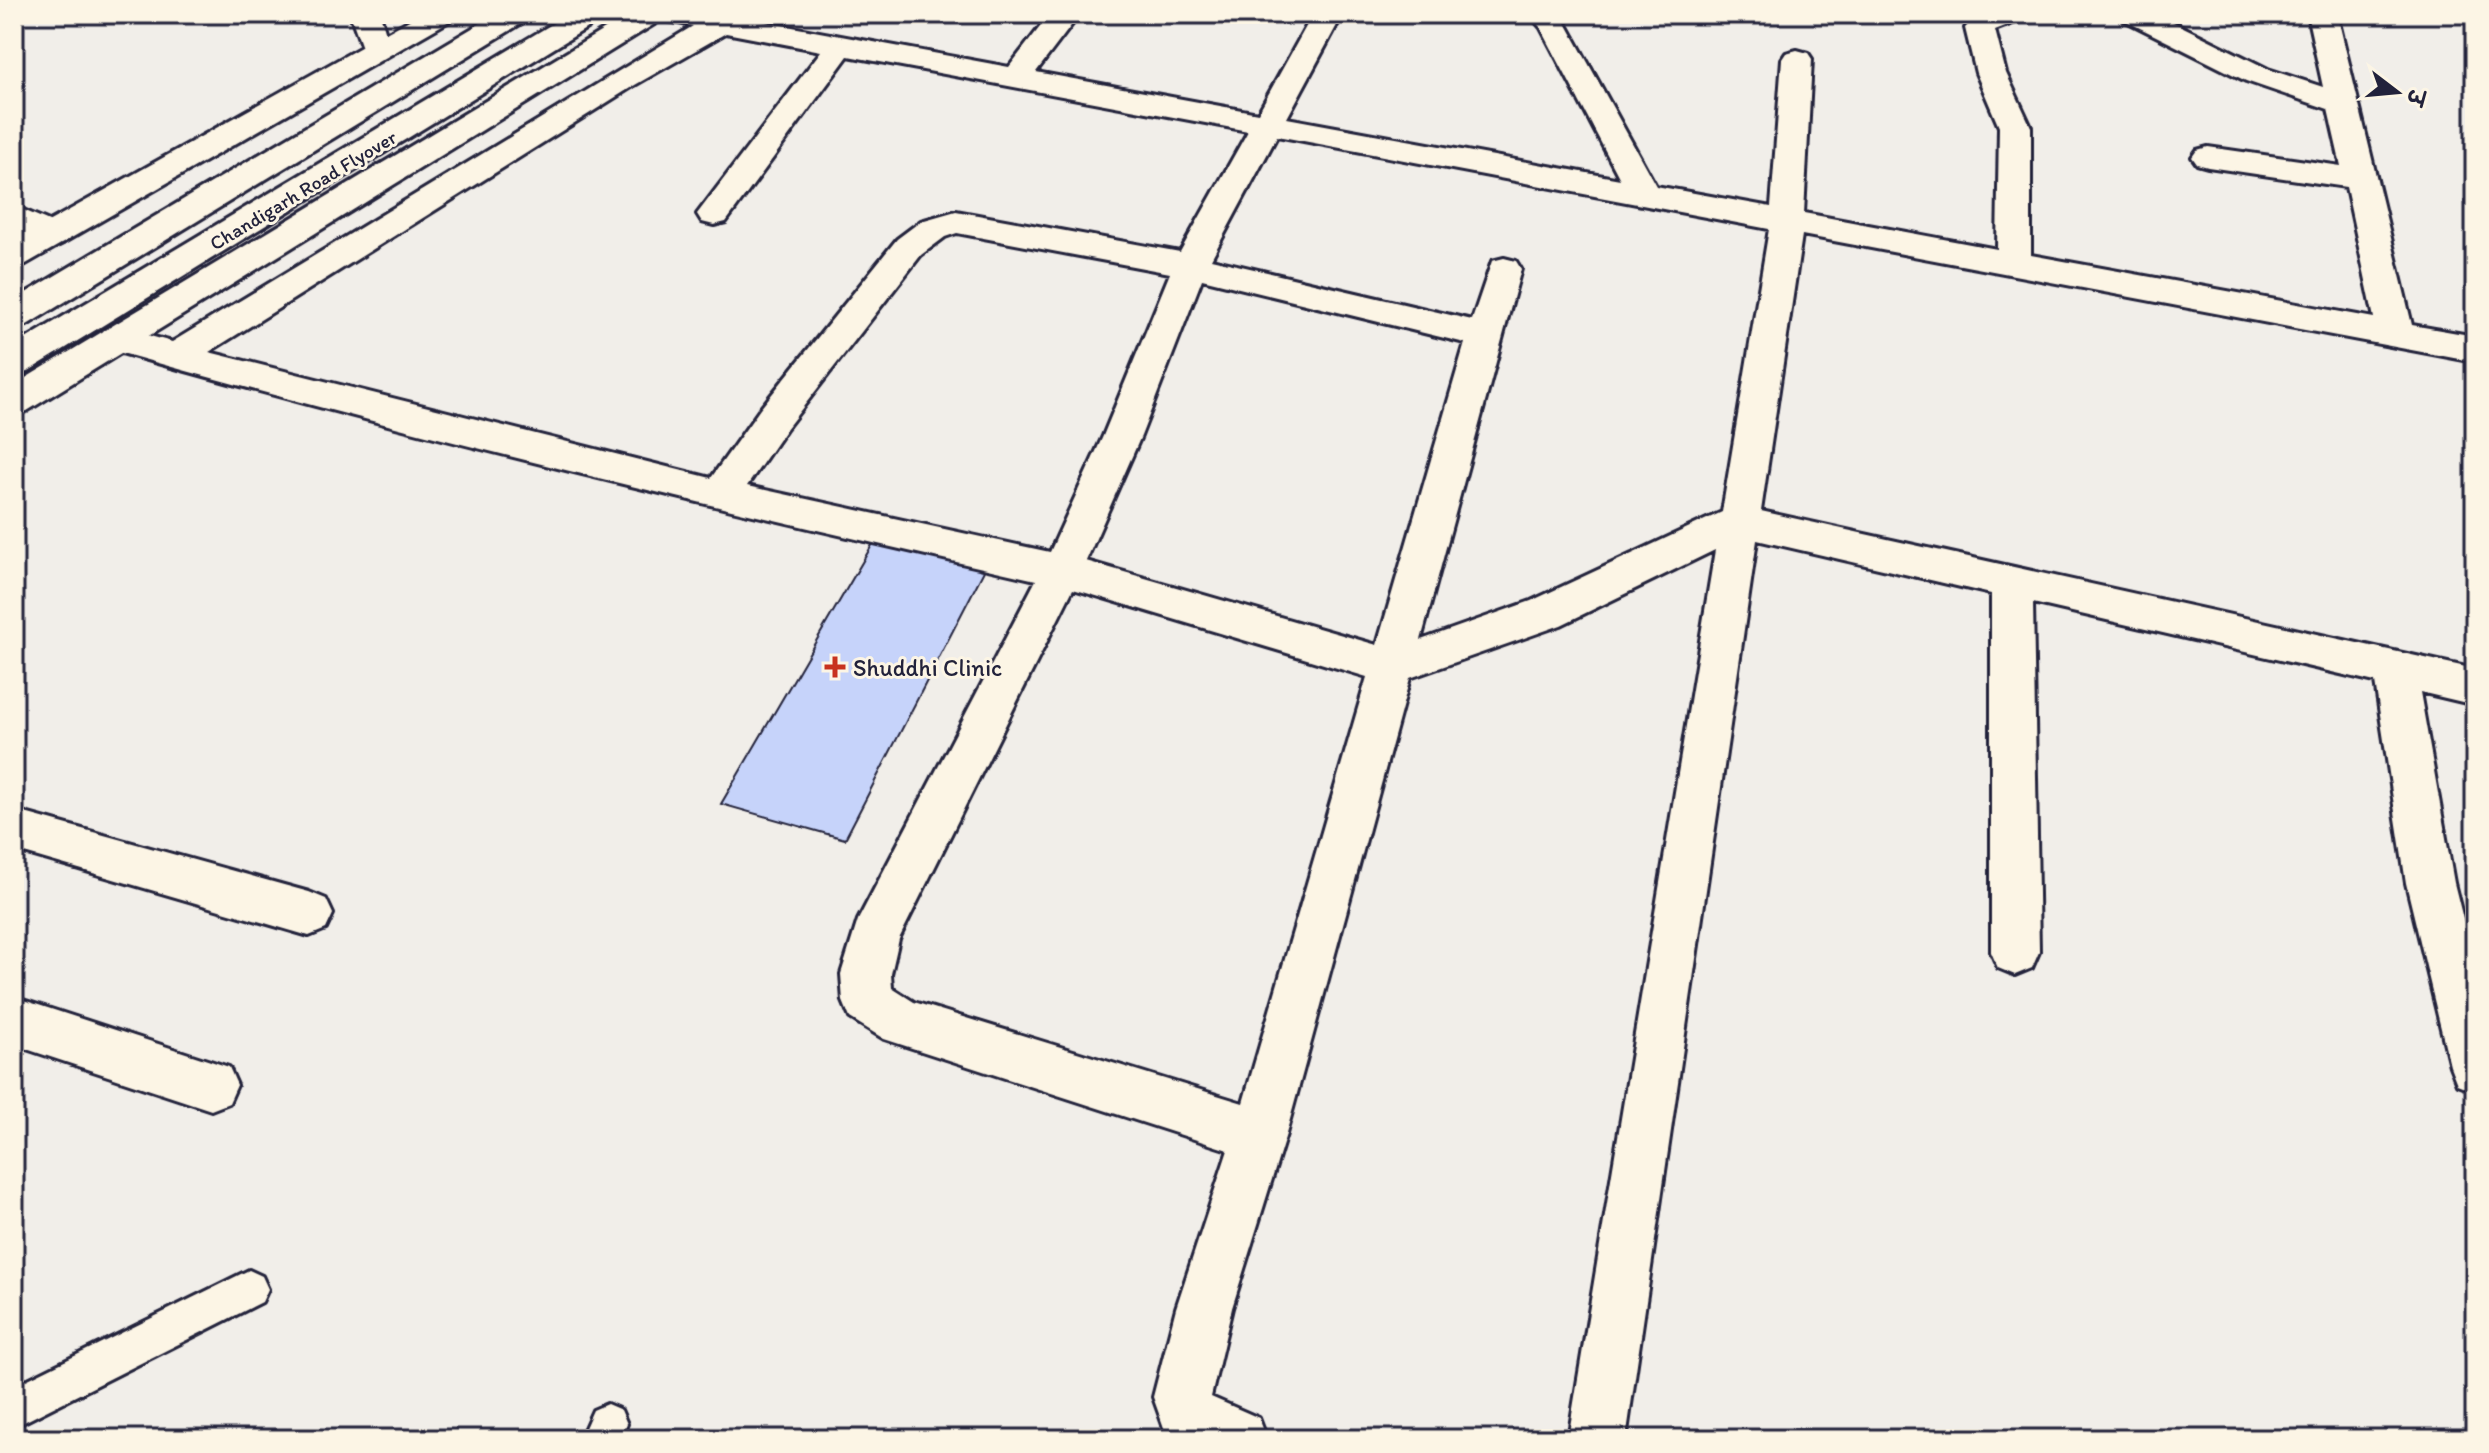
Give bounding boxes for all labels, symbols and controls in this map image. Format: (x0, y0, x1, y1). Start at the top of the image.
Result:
north arrow (2357, 52, 2437, 132)
text: उ (2400, 85, 2431, 110)
street label: Chandigarh Road Flyover (205, 124, 401, 255)
place label: Shuddhi Clinic (853, 653, 1002, 682)
marker: Shuddhi Clinic (824, 656, 846, 678)

